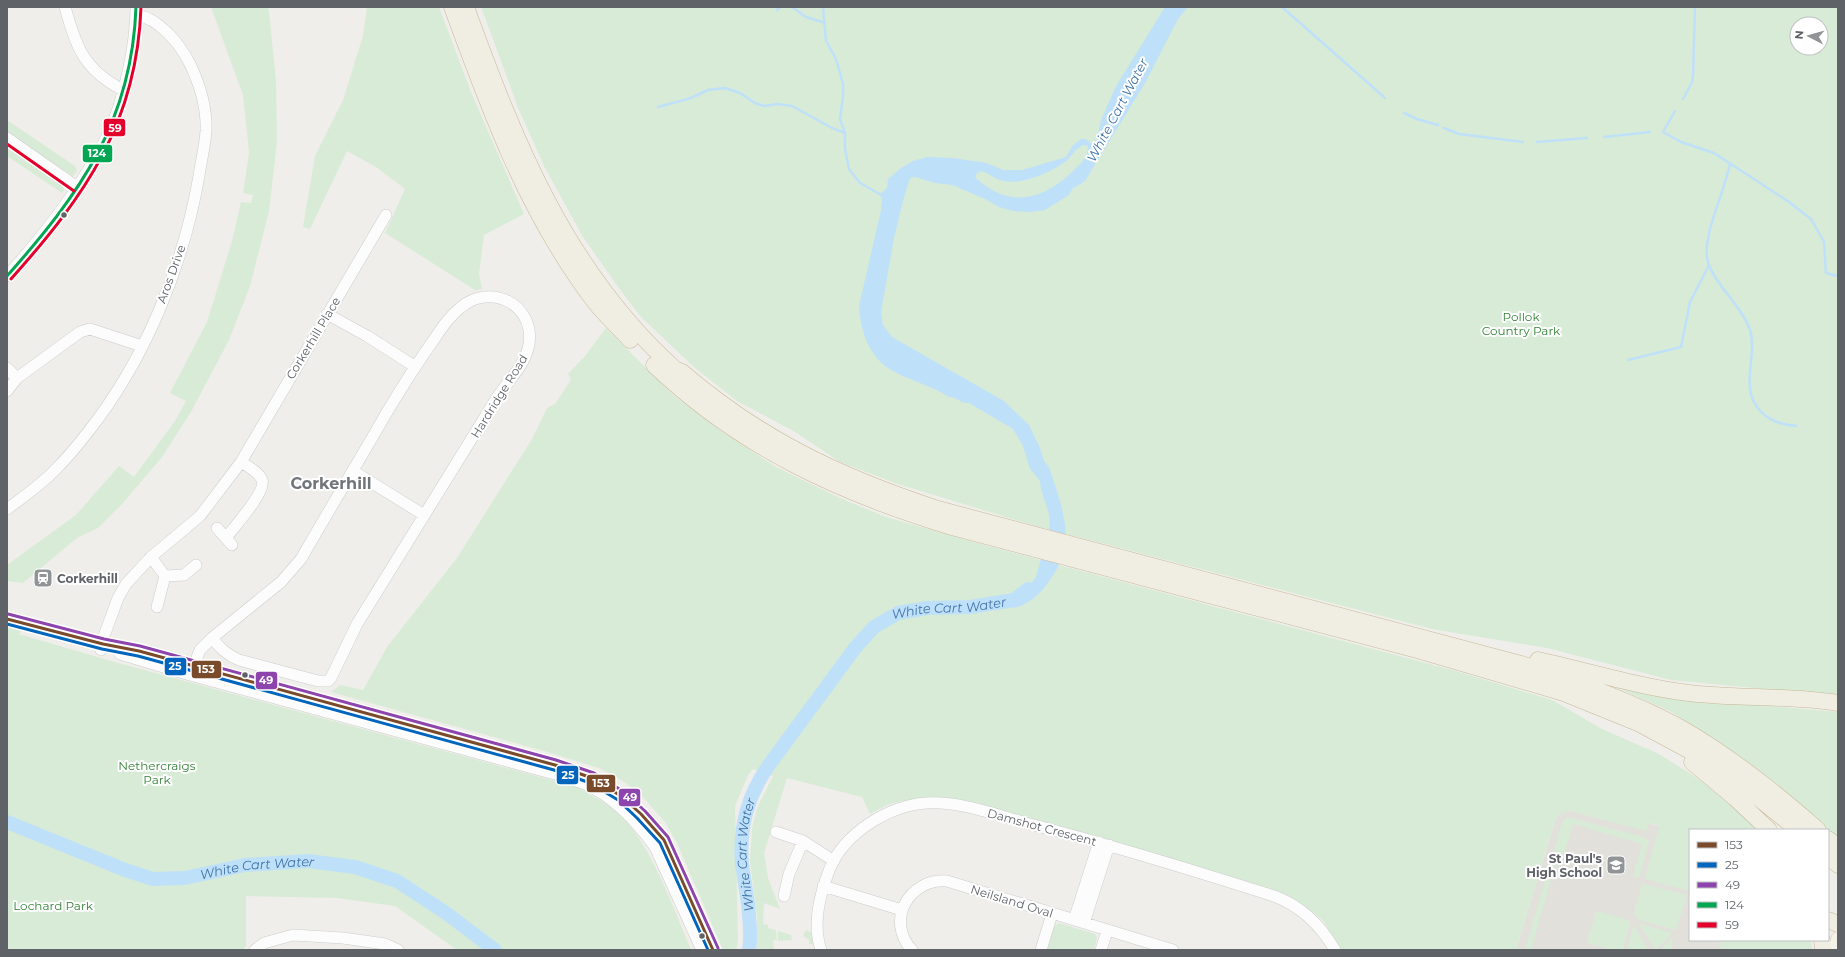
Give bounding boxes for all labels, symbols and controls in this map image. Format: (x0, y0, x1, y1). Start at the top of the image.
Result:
north arrow (1789, 16, 1829, 56)
text: N (1792, 30, 1806, 40)
water label: White Cart Water (1083, 55, 1151, 164)
line badge: 59 (103, 118, 126, 137)
text: 59 (108, 121, 122, 135)
line badge: 124 (82, 144, 113, 163)
text: 124 (88, 146, 107, 160)
unlabelled marker (59, 210, 69, 220)
street label: Aros Drive (153, 243, 189, 305)
street label: Corkerhill Place (283, 294, 343, 382)
park label: Pollok Country Park (1482, 309, 1561, 338)
street label: Hardridge Road (467, 351, 531, 441)
district label: Corkerhill (290, 474, 372, 493)
station icon: Corkerhill (32, 567, 54, 589)
place label: Corkerhill (57, 571, 118, 586)
water label: White Cart Water (890, 593, 1008, 622)
line badge: 25 (164, 657, 187, 676)
text: 25 (168, 659, 182, 673)
line badge: 153 (191, 660, 222, 679)
text: 153 (197, 662, 215, 676)
unlabelled marker (240, 670, 250, 680)
line badge: 49 (255, 671, 278, 690)
text: 49 (259, 673, 273, 687)
park label: Nethercraigs Park (118, 758, 196, 787)
line badge: 25 (556, 765, 579, 785)
text: 25 (561, 768, 575, 782)
line badge: 153 (586, 774, 616, 793)
text: 153 (592, 776, 610, 790)
line badge: 49 (618, 788, 641, 807)
text: 49 (623, 790, 637, 804)
water label: White Cart Water (733, 795, 759, 912)
street label: Damshot Crescent (986, 805, 1098, 849)
legend (1689, 829, 1829, 941)
text: 153 (1725, 837, 1743, 852)
place label: St Paul's High School (1526, 851, 1603, 880)
water label: White Cart Water (199, 853, 316, 882)
school or university icon: St Paul's High School (1605, 854, 1627, 876)
text: 25 (1725, 857, 1739, 872)
text: 49 (1725, 877, 1740, 892)
street label: Neilsland Oval (969, 881, 1055, 921)
text: 124 (1725, 897, 1744, 912)
park label: Lochard Park (13, 898, 94, 913)
text: 59 (1725, 917, 1739, 932)
unlabelled marker (697, 931, 707, 941)

